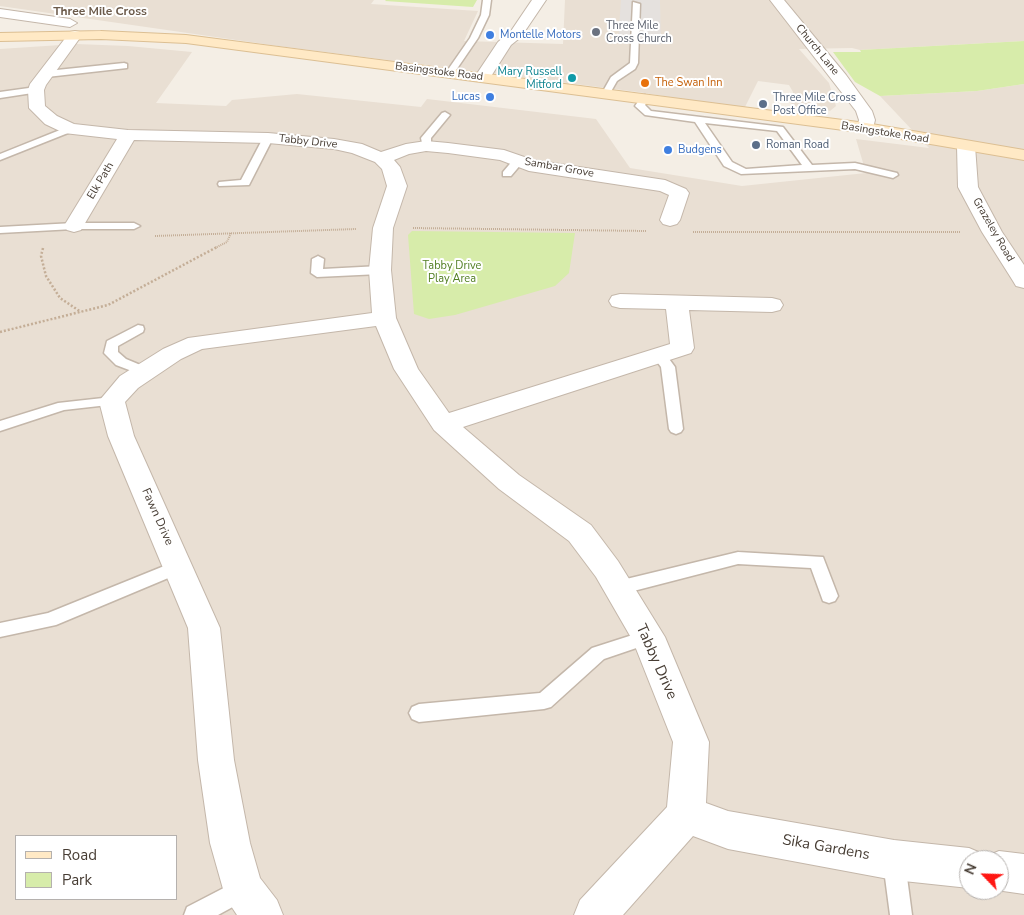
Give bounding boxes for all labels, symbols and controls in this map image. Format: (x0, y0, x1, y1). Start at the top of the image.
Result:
district label: Three Mile Cross (53, 5, 147, 19)
place label: Three Mile Cross Church (606, 19, 672, 45)
street label: Church Lane (792, 22, 842, 78)
marker: Three Mile Cross Church (590, 26, 602, 38)
place label: Montelle Motors (500, 28, 581, 42)
marker: Montelle Motors (484, 29, 496, 41)
street label: Basingstoke Road (394, 60, 484, 84)
place label: Mary Russell Mitford (498, 65, 562, 91)
marker: Mary Russell Mitford (566, 72, 578, 84)
place label: The Swan Inn (655, 76, 723, 90)
marker: The Swan Inn (639, 77, 651, 89)
place label: Lucas (452, 90, 480, 104)
marker: Lucas (484, 91, 496, 103)
place label: Three Mile Cross Post Office (773, 91, 856, 117)
marker: Three Mile Cross Post Office (757, 98, 769, 110)
street label: Basingstoke Road (840, 120, 930, 146)
street label: Tabby Drive (278, 132, 338, 152)
place label: Roman Road (766, 138, 829, 152)
marker: Roman Road (750, 139, 762, 151)
place label: Budgens (678, 143, 722, 157)
marker: Budgens (662, 144, 674, 156)
street label: Sambar Grove (523, 155, 595, 181)
street label: Elk Path (85, 160, 117, 202)
street label: Grazeley Road (969, 196, 1017, 264)
park label: Tabby Drive Play Area (423, 259, 481, 285)
street label: Fawn Drive (138, 486, 176, 548)
street label: Tabby Drive (631, 622, 681, 702)
street label: Sika Gardens (781, 831, 871, 865)
legend (15, 835, 178, 900)
text: Road (62, 845, 97, 865)
north arrow (959, 850, 1009, 900)
text: N (960, 860, 982, 878)
text: Park (62, 870, 92, 890)

